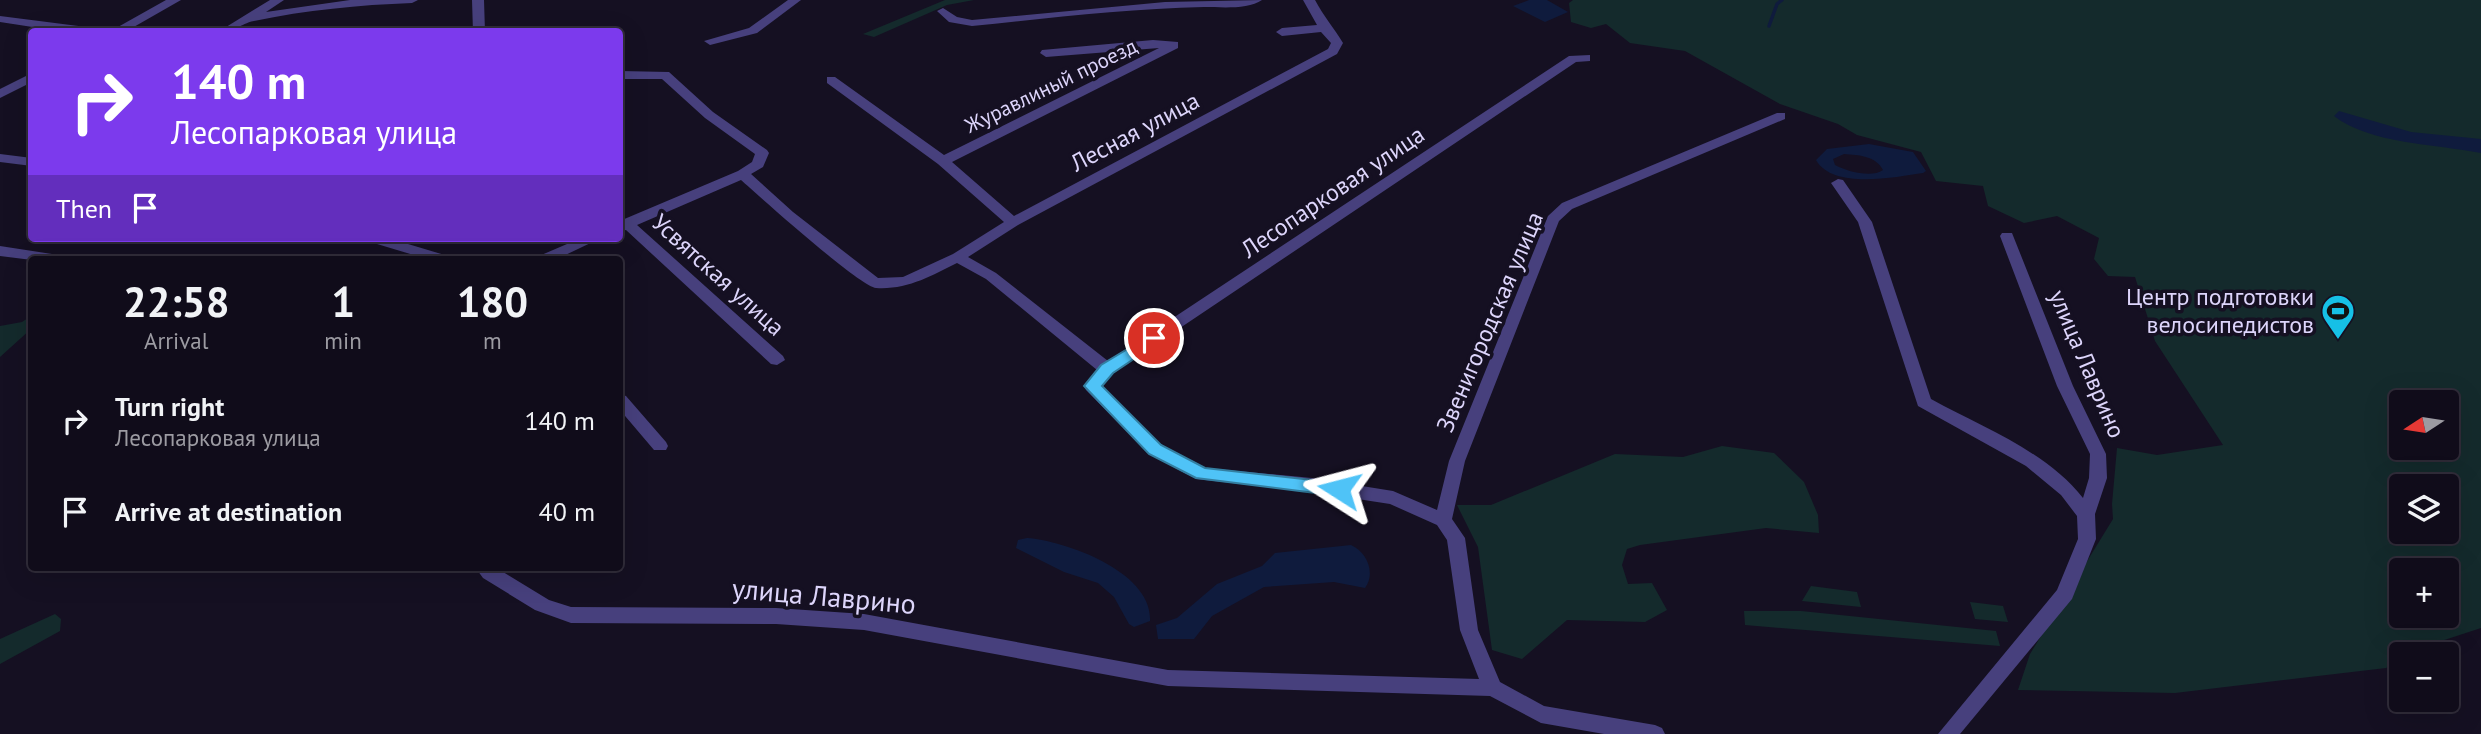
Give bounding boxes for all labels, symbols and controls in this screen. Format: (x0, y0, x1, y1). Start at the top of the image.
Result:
street label: Журавлиный проезд (959, 32, 1141, 139)
text: 140 m (171, 49, 306, 113)
icon: right (56, 56, 147, 147)
street label: Лесная улица (1064, 85, 1205, 179)
text: Лесопарковая улица (171, 111, 457, 153)
street label: Лесопарковая улица (1234, 119, 1430, 265)
icon: arrive (126, 189, 164, 227)
text: Then (56, 192, 112, 225)
street label: Усвятская улица (645, 207, 791, 342)
street label: Звенигородская улица (1429, 207, 1550, 437)
text: 22:58 (123, 274, 229, 329)
text: 1 (331, 274, 355, 329)
text: 180 (457, 274, 528, 329)
place label: Центр подготовки велосипедистов (2126, 281, 2314, 340)
street label: улица Лаврино (2042, 285, 2133, 443)
sports icon: Центр подготовки велосипедистов (2319, 292, 2357, 341)
pin (1124, 308, 1184, 368)
icon: arrive (1135, 319, 1173, 357)
text: Arrival (144, 326, 208, 355)
text: min (324, 326, 362, 355)
text: m (483, 326, 502, 355)
text: Turn right (115, 390, 224, 423)
north arrow (2389, 390, 2459, 460)
map controls (2389, 390, 2459, 712)
icon: right (56, 402, 94, 440)
text: 140 m (524, 404, 595, 437)
text: Лесопарковая улица (115, 423, 321, 452)
position arrow (1302, 452, 1376, 526)
button: layers (2389, 474, 2459, 544)
icon: arrive (56, 493, 94, 531)
text: Arrive at destination (115, 495, 342, 528)
text: 40 m (539, 495, 595, 528)
button: + (2389, 558, 2459, 628)
street label: улица Лаврино (731, 569, 917, 622)
button: − (2389, 642, 2459, 712)

